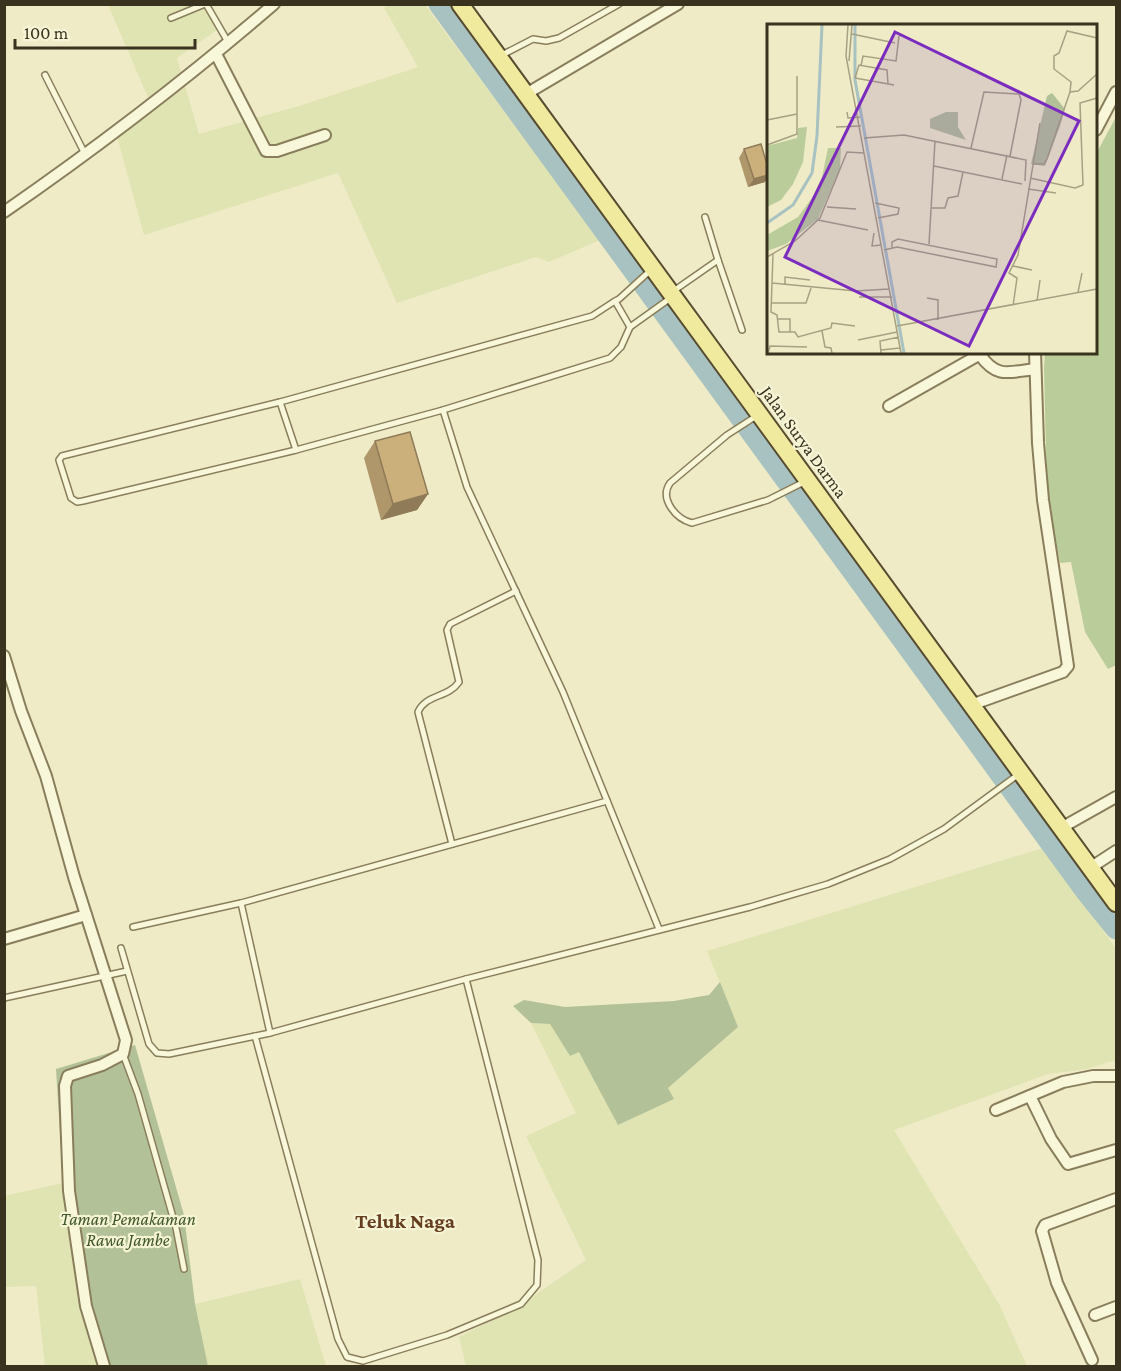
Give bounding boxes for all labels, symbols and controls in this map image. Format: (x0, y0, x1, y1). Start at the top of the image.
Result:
scale bar (15, 12, 195, 50)
text: 100 m (24, 23, 69, 43)
inset map (767, 24, 1097, 354)
street label: Jalan Surya Darma (755, 380, 851, 502)
park label: Taman Pemakaman Rawa Jambe (60, 1209, 196, 1250)
district label: Teluk Naga (355, 1209, 456, 1233)

